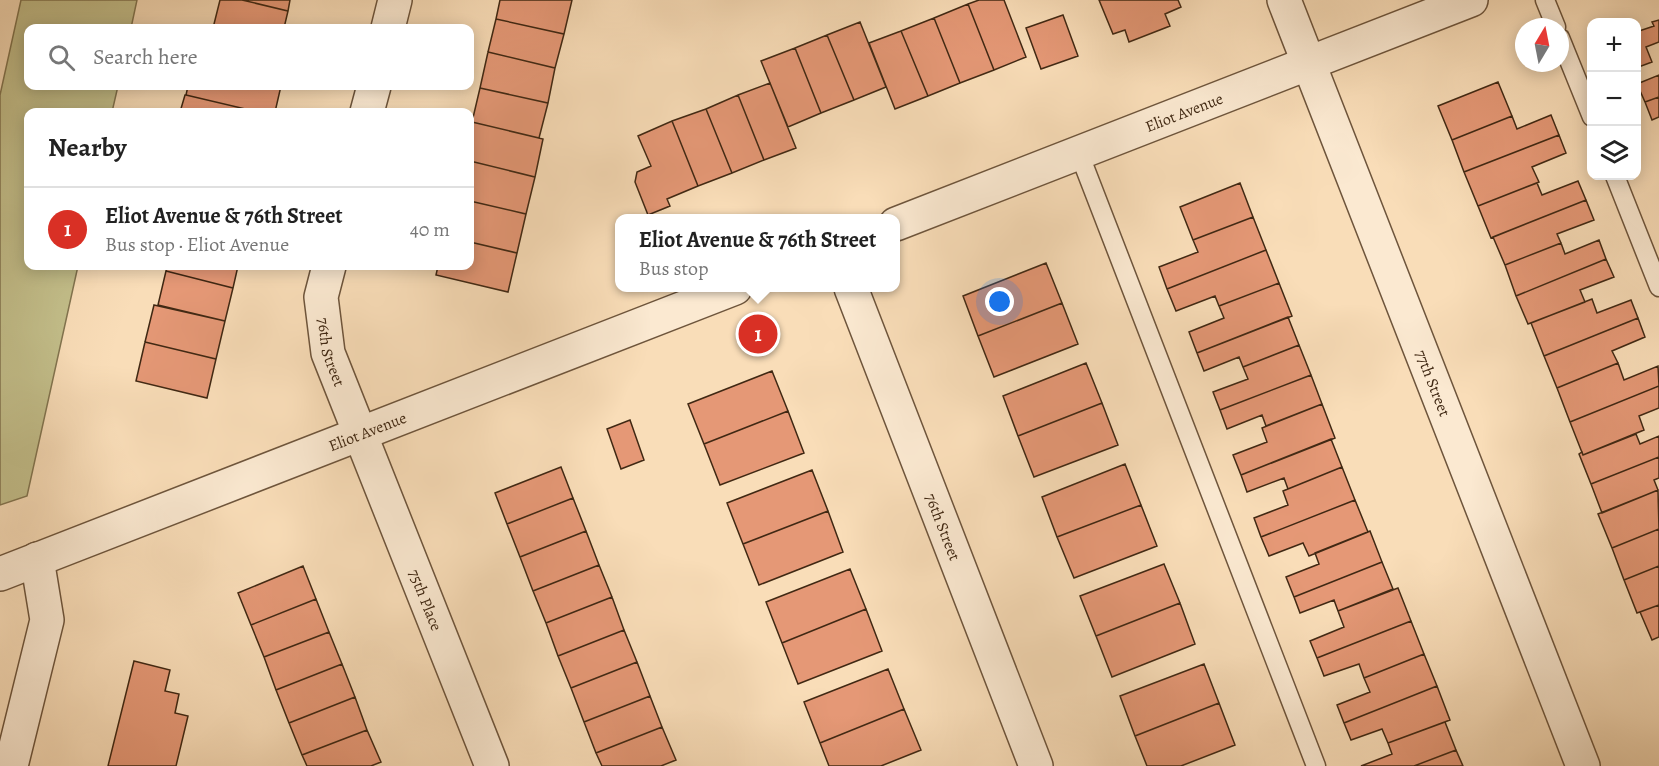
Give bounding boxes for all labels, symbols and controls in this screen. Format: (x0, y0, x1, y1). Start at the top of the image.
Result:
north arrow (1515, 18, 1569, 72)
map controls (1587, 18, 1641, 180)
button: + (1587, 18, 1641, 72)
search box (24, 24, 474, 90)
icon: search (45, 41, 78, 74)
text: Search here (93, 42, 198, 72)
button: − (1587, 72, 1641, 126)
street label: Eliot Avenue (1142, 88, 1226, 138)
button: layers (1587, 126, 1641, 180)
text: Nearby (48, 130, 127, 165)
text: Eliot Avenue & 76th Street (105, 201, 343, 231)
popup (615, 214, 900, 292)
text: 1 (64, 216, 71, 243)
text: 40 m (410, 216, 450, 243)
text: Eliot Avenue & 76th Street (639, 225, 876, 255)
text: Bus stop · Eliot Avenue (105, 231, 289, 258)
text: Bus stop (639, 255, 709, 282)
your location (985, 287, 1014, 316)
pin: 1 (738, 312, 777, 356)
street label: 76th Street (312, 316, 350, 390)
street label: 77th Street (1410, 347, 1455, 420)
street label: Eliot Avenue (325, 407, 410, 457)
street label: 76th Street (919, 490, 965, 564)
street label: 75th Place (403, 566, 447, 634)

